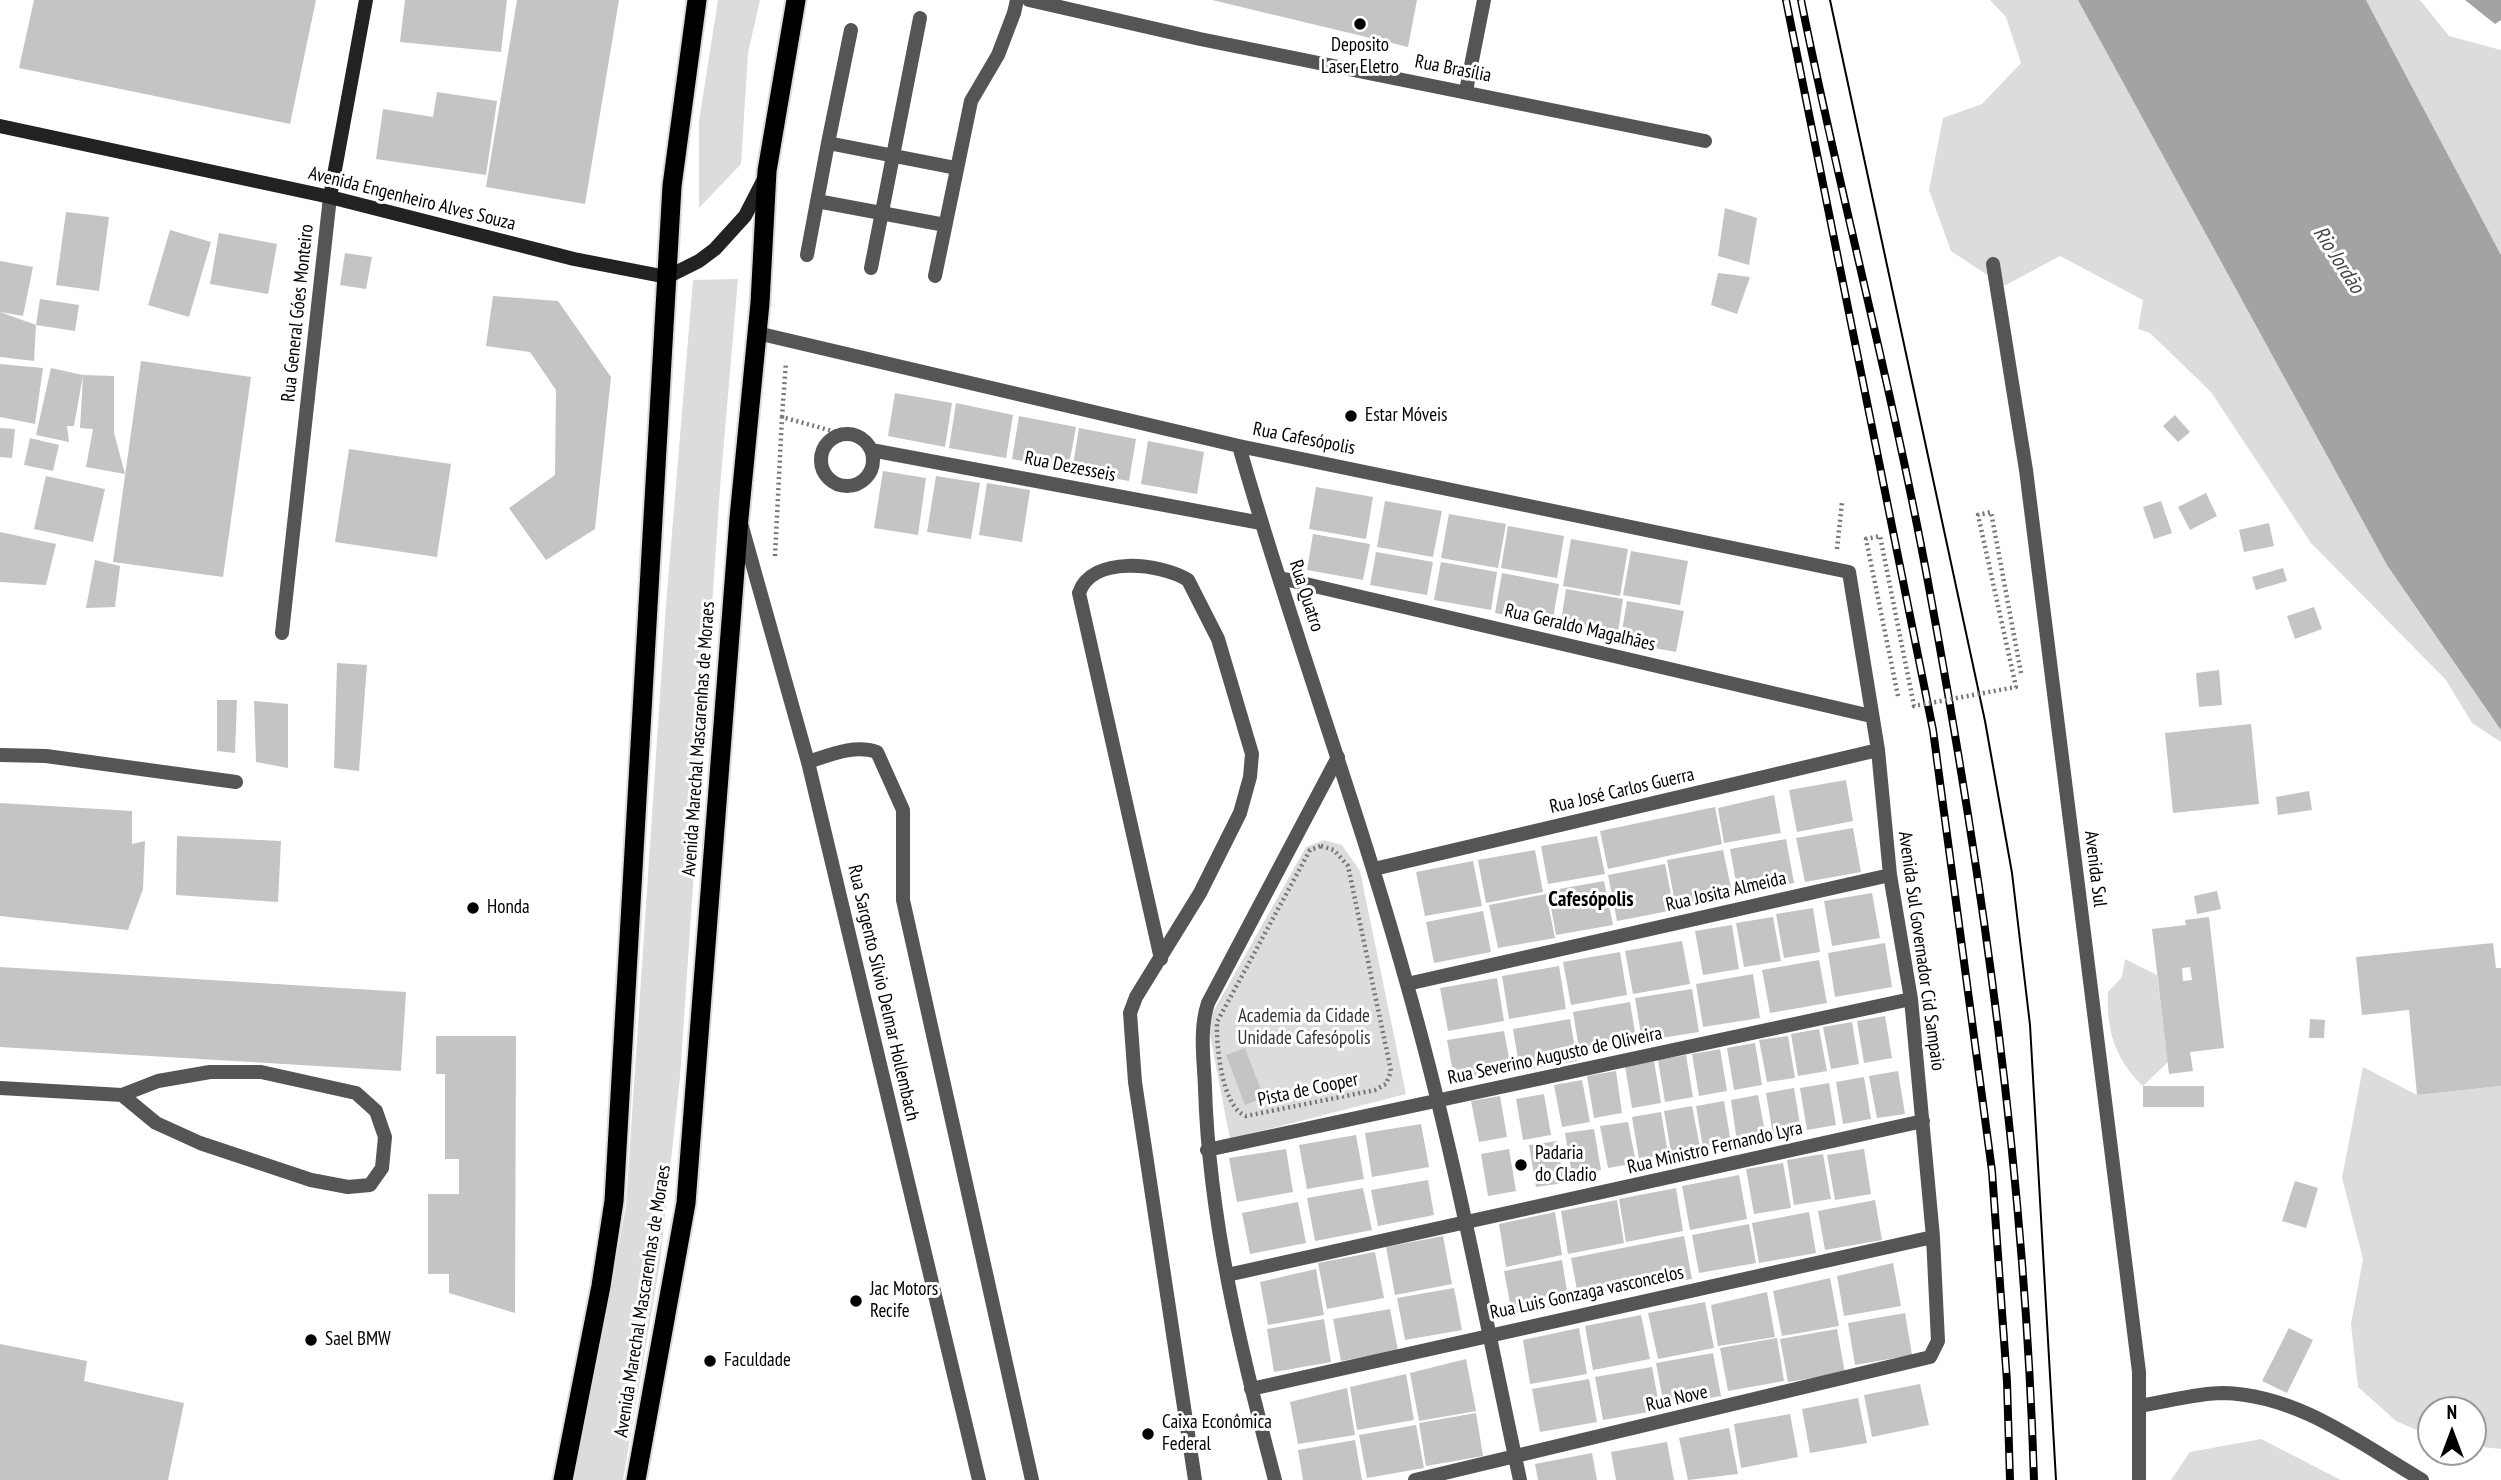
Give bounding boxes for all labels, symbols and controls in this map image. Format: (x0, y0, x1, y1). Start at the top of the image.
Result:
marker: Deposito Laser Eletro (1352, 16, 1368, 32)
place label: Deposito Laser Eletro (1321, 35, 1399, 79)
street label: Rua Brasília (1413, 50, 1493, 88)
street label: Avenida Engenheiro Alves Souza (306, 162, 518, 236)
water label: Rio Jordão (2307, 222, 2369, 298)
street label: Rua General Góes Monteiro (277, 223, 319, 403)
place label: Estar Móveis (1365, 405, 1448, 427)
marker: Estar Móveis (1343, 408, 1359, 424)
street label: Rua Cafesópolis (1251, 418, 1357, 460)
street label: Rua Dezesseis (1022, 447, 1118, 487)
street label: Rua Quatro (1284, 557, 1328, 635)
street label: Rua Geraldo Magalhães (1502, 600, 1658, 656)
street label: Avenida Marechal Mascarenhas de Moraes (678, 601, 720, 877)
street label: Rua José Carlos Guerra (1547, 763, 1697, 819)
street label: Avenida Sul Governador Cid Sampaio (1893, 830, 1949, 1072)
street label: Avenida Sul (2079, 830, 2111, 908)
street label: Rua Sargento Sílvio Delmar Hollembach (842, 863, 924, 1123)
street label: Rua Josita Almeida (1664, 867, 1788, 917)
district label: Cafesópolis (1548, 887, 1634, 913)
place label: Honda (487, 897, 530, 919)
marker: Honda (465, 900, 481, 916)
park label: Academia da Cidade Unidade Cafesópolis (1238, 1006, 1370, 1050)
street label: Rua Severino Augusto de Oliveira (1446, 1022, 1664, 1090)
street label: Pista de Cooper (1256, 1068, 1360, 1112)
street label: Rua Ministro Fernando Lyra (1625, 1117, 1805, 1179)
place label: Padaria do Cladio (1535, 1143, 1597, 1187)
marker: Padaria do Cladio (1513, 1157, 1529, 1173)
street label: Avenida Marechal Mascarenhas de Moraes (610, 1163, 676, 1439)
street label: Rua Luis Gonzaga vasconcelos (1488, 1261, 1686, 1325)
place label: Jac Motors Recife (870, 1279, 938, 1323)
marker: Jac Motors Recife (848, 1293, 864, 1309)
place label: Sael BMW (325, 1329, 391, 1351)
marker: Sael BMW (303, 1332, 319, 1348)
place label: Faculdade (724, 1350, 791, 1372)
marker: Faculdade (702, 1353, 718, 1369)
street label: Rua Nove (1644, 1381, 1710, 1417)
north arrow (2417, 1396, 2487, 1466)
text: N (2447, 1400, 2457, 1424)
place label: Caixa Econômica Federal (1162, 1412, 1272, 1456)
marker: Caixa Econômica Federal (1140, 1426, 1156, 1442)

